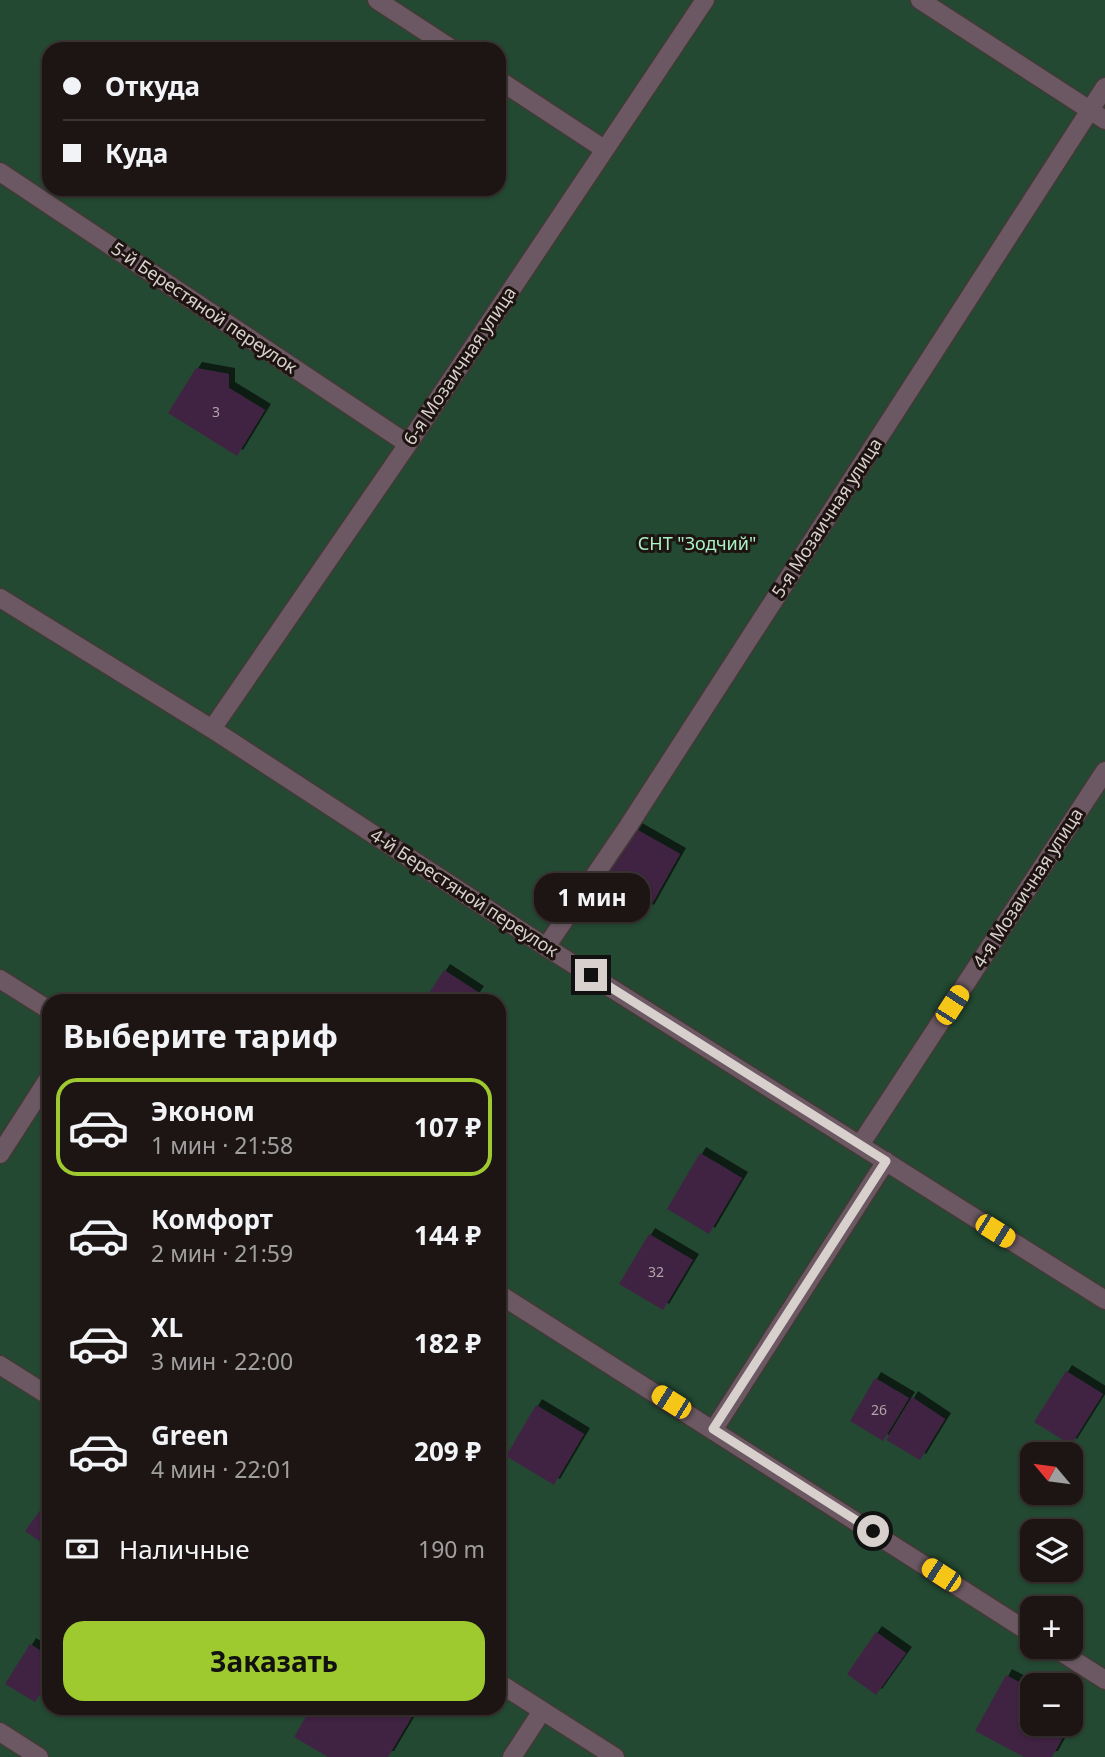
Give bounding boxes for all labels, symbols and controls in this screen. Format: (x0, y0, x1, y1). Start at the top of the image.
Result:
text: Откуда (105, 68, 200, 104)
text: Куда (105, 135, 168, 171)
street label: 5-й Берестяной переулок (107, 236, 303, 379)
street label: 6-я Мозаичная улица (397, 282, 521, 449)
house number: 3 (212, 402, 220, 421)
street label: 5-я Мозаичная улица (765, 433, 887, 602)
park label: СНТ "Зодчий" (638, 531, 756, 555)
street label: 4-я Мозаичная улица (966, 803, 1088, 972)
street label: 4-й Берестяной переулок (366, 822, 563, 962)
callout: 1 мин (533, 874, 649, 922)
text: 1 мин (558, 881, 626, 913)
route end (575, 959, 607, 991)
car (932, 982, 973, 1028)
text: Выберите тариф (63, 1014, 338, 1057)
text: Эконом (151, 1093, 255, 1129)
icon: car (67, 1096, 130, 1159)
text: 107 ₽ (414, 1109, 481, 1145)
text: 1 мин · 21:58 (151, 1129, 293, 1161)
text: Комфорт (151, 1201, 273, 1237)
icon: car (67, 1204, 130, 1267)
car (972, 1211, 1019, 1251)
text: 144 ₽ (414, 1217, 481, 1253)
text: 2 мин · 21:59 (151, 1237, 293, 1269)
house number: 32 (648, 1262, 664, 1281)
text: XL (151, 1309, 183, 1345)
icon: car (67, 1312, 130, 1375)
text: 182 ₽ (414, 1325, 481, 1361)
text: 3 мин · 22:00 (151, 1345, 293, 1377)
car (648, 1382, 695, 1422)
house number: 26 (871, 1400, 887, 1419)
text: Green (151, 1417, 229, 1453)
icon: car (67, 1420, 130, 1483)
text: 209 ₽ (414, 1433, 481, 1469)
north arrow (1020, 1442, 1083, 1505)
map controls (1020, 1442, 1083, 1736)
text: 4 мин · 22:01 (151, 1453, 293, 1485)
route start (857, 1515, 889, 1547)
button: layers (1020, 1519, 1083, 1582)
icon: cash (63, 1530, 101, 1568)
text: Наличные (119, 1531, 250, 1567)
text: 190 m (418, 1533, 485, 1565)
car (918, 1555, 965, 1595)
button: + (1020, 1596, 1083, 1659)
button: Заказать (63, 1621, 485, 1701)
button: − (1020, 1673, 1083, 1736)

